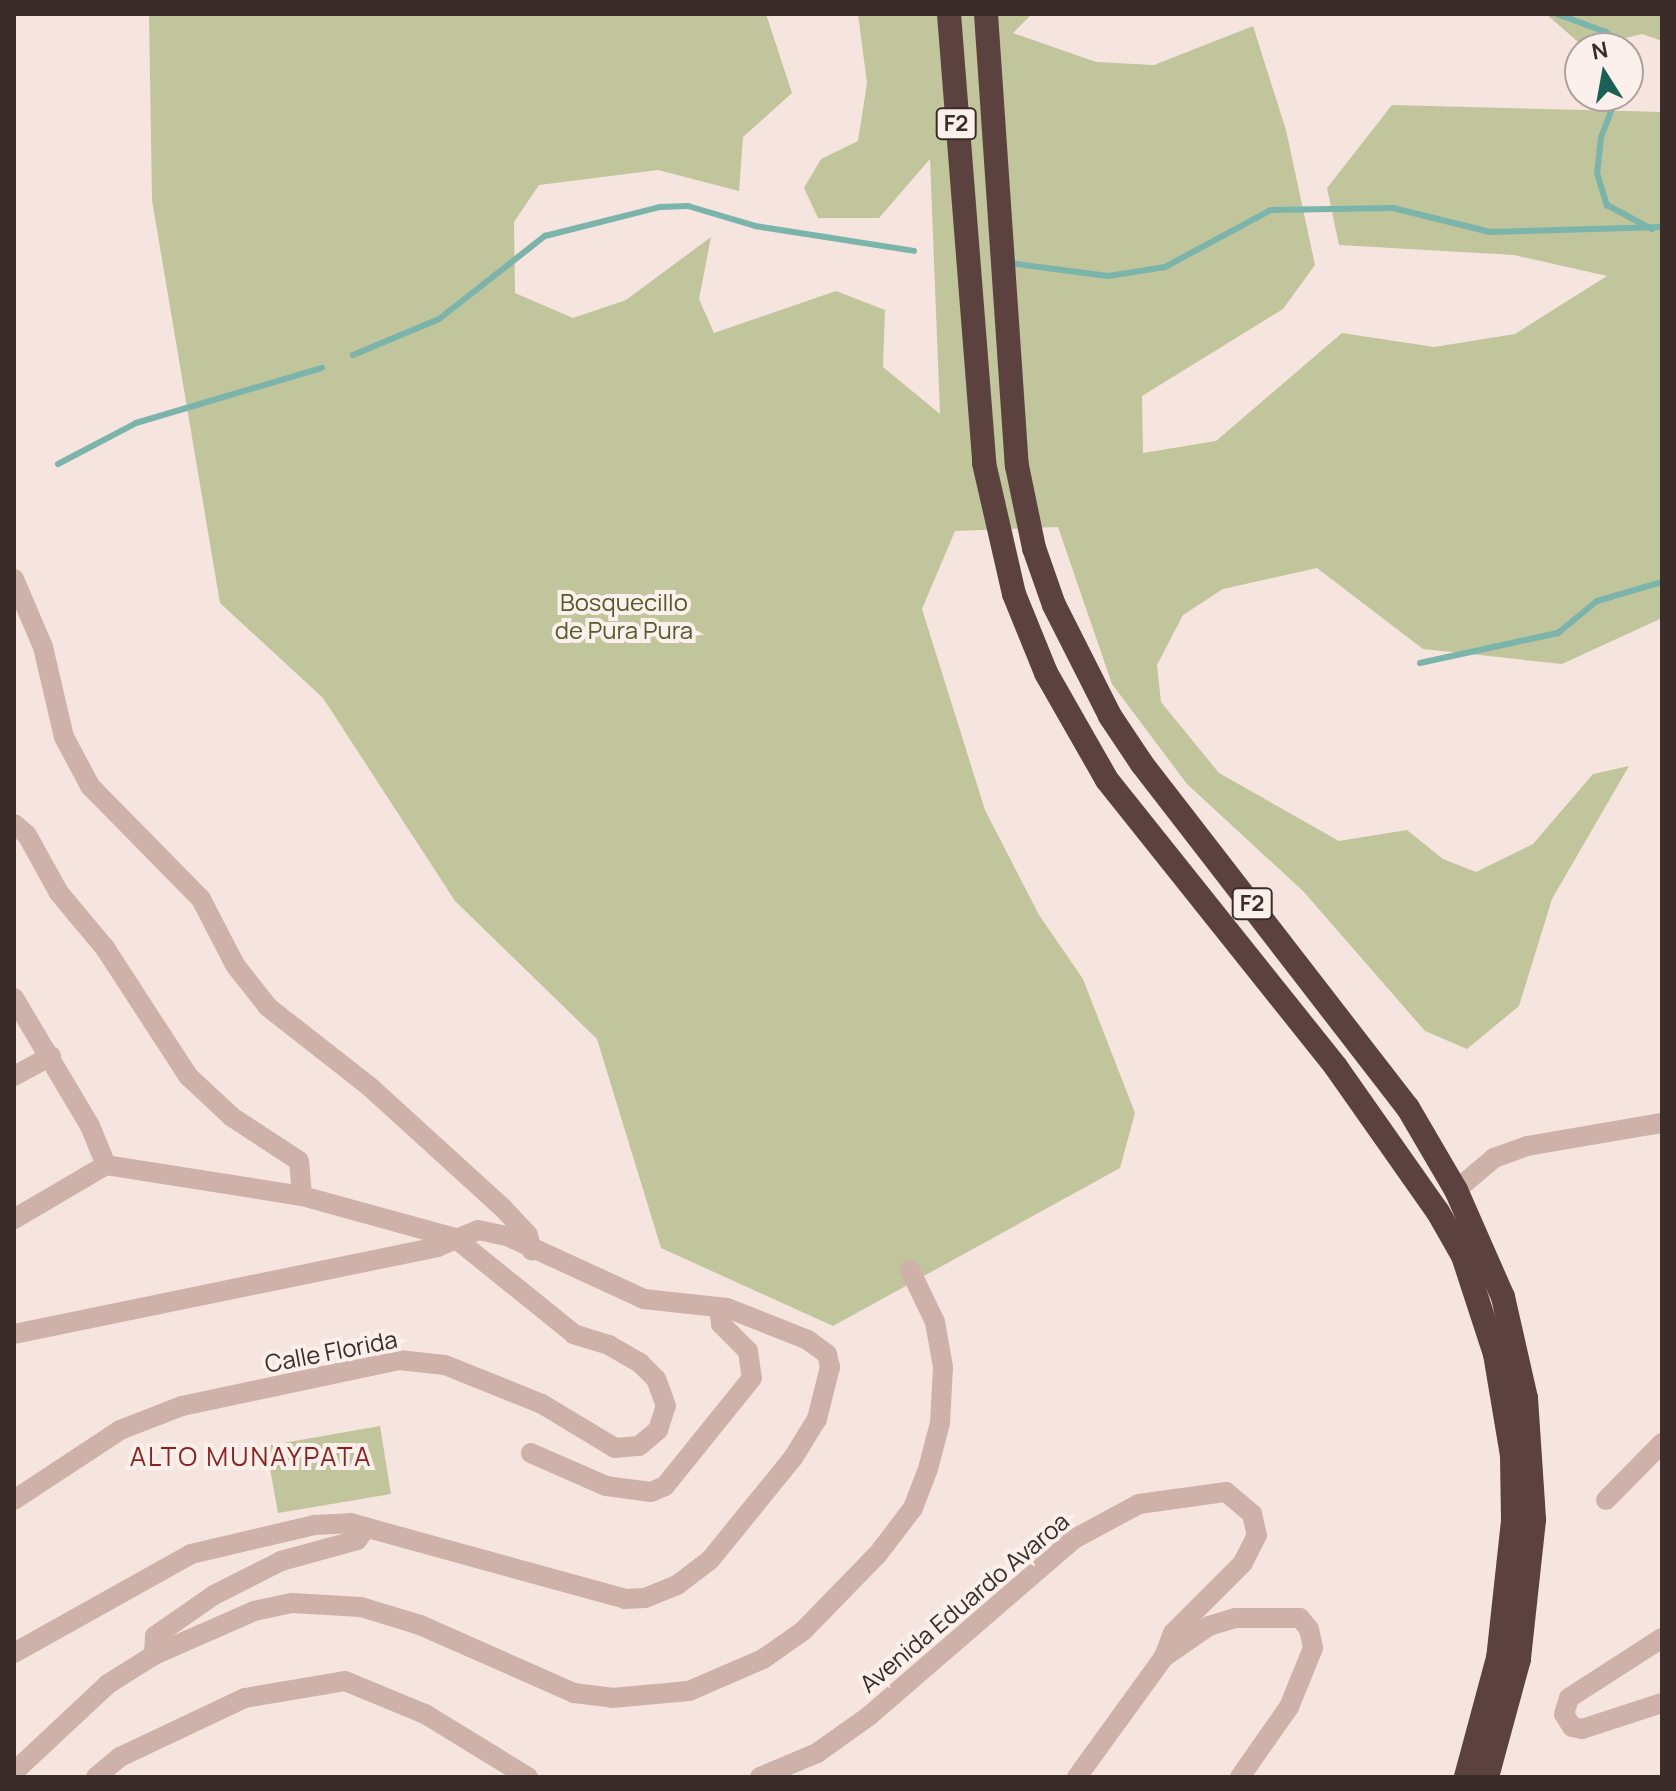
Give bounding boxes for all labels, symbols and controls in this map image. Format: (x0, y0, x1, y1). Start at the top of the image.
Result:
north arrow (1564, 32, 1644, 112)
text: N (1589, 34, 1610, 67)
road number: F2 (934, 106, 978, 142)
park label: Bosquecillo de Pura Pura (555, 588, 693, 644)
road number: F2 (1230, 886, 1274, 922)
street label: Calle Florida (262, 1324, 400, 1378)
district label: ALTO MUNAYPATA (130, 1441, 372, 1473)
street label: Avenida Eduardo Avaroa (854, 1506, 1074, 1698)

